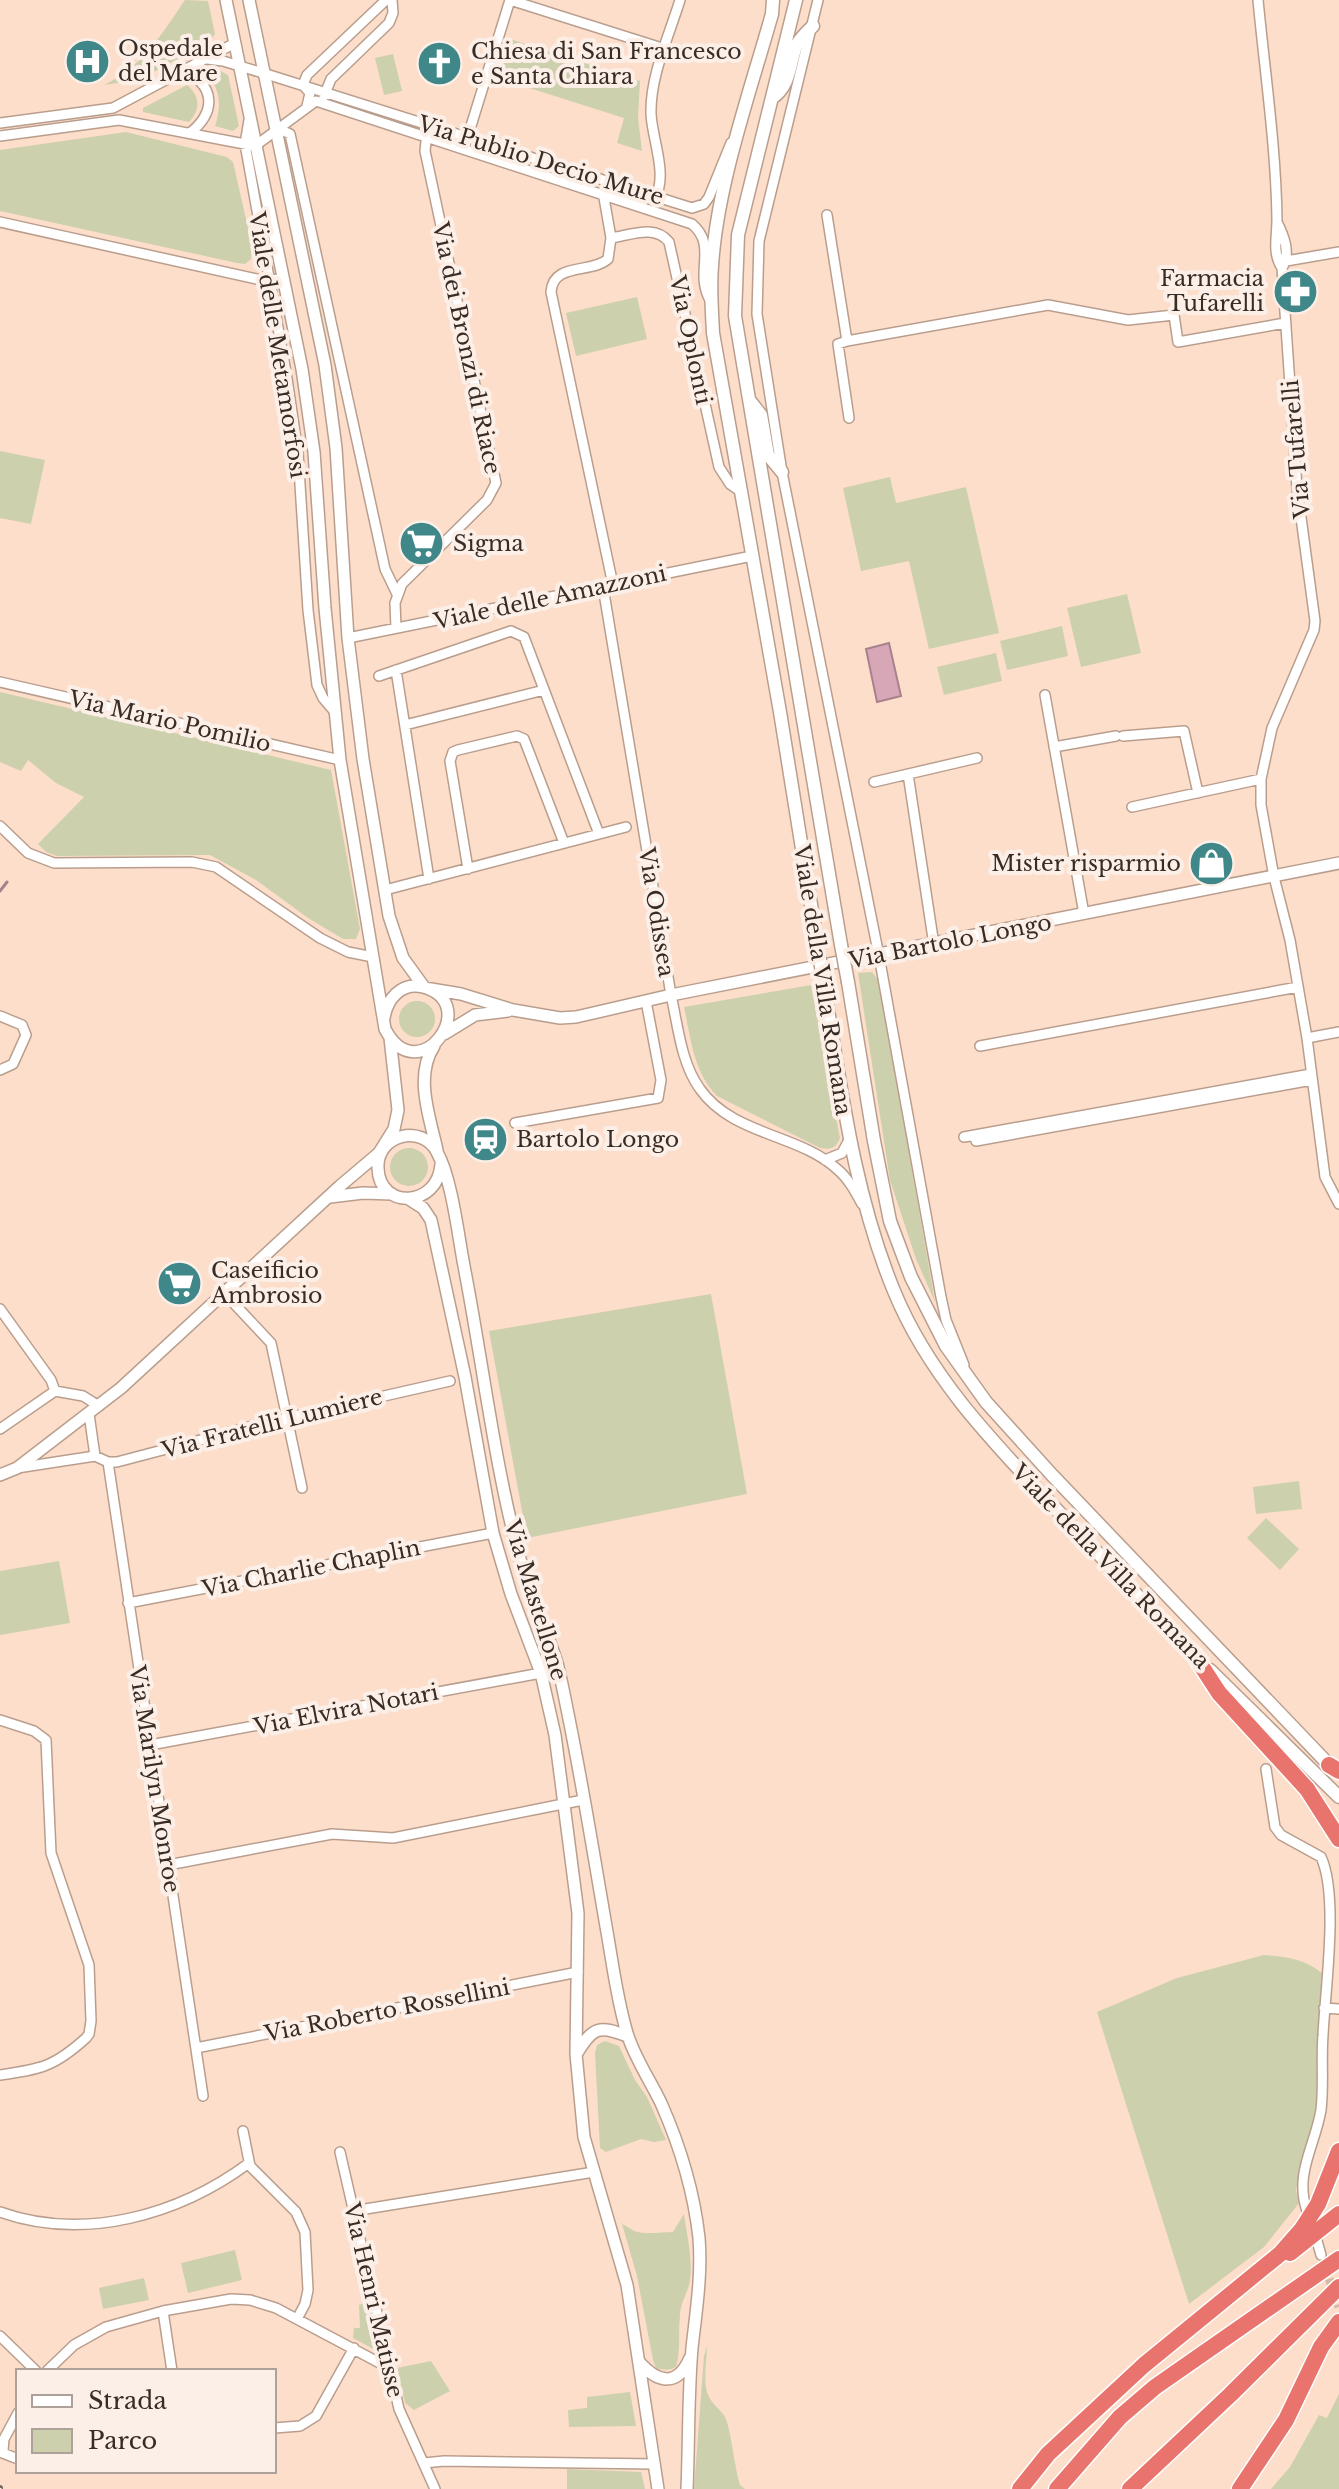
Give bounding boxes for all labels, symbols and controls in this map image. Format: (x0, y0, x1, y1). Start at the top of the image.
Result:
place label: Ospedale del Mare (118, 35, 223, 87)
hospital icon: Ospedale del Mare (63, 37, 111, 85)
place label: Chiesa di San Francesco e Santa Chiara (471, 38, 742, 90)
church icon: Chiesa di San Francesco e Santa Chiara (416, 40, 464, 88)
street label: Via Publio Decio Mure (414, 110, 667, 211)
street label: Viale delle Metamorfosi (243, 209, 312, 481)
street label: Via dei Bronzi di Riace (426, 219, 506, 477)
place label: Farmacia Tufarelli (1160, 265, 1265, 317)
pharmacy icon: Farmacia Tufarelli (1271, 267, 1319, 315)
street label: Via Oplonti (663, 272, 717, 408)
street label: Via Tufarelli (1277, 378, 1316, 520)
supermarket icon: Sigma (398, 519, 446, 567)
place label: Sigma (453, 530, 524, 557)
street label: Viale delle Amazzoni (430, 560, 669, 636)
street label: Via Mario Pomilio (65, 685, 274, 758)
shop icon: Mister risparmio (1188, 839, 1236, 887)
street label: Viale della Villa Romana (788, 842, 857, 1118)
street label: Via Odissea (633, 844, 680, 980)
place label: Mister risparmio (991, 850, 1181, 877)
street label: Via Bartolo Longo (845, 909, 1054, 975)
station icon: Bartolo Longo (461, 1115, 509, 1163)
place label: Bartolo Longo (516, 1126, 679, 1153)
place label: Caseificio Ambrosio (210, 1257, 323, 1309)
supermarket icon: Caseificio Ambrosio (156, 1259, 204, 1307)
street label: Via Fratelli Lumiere (158, 1383, 385, 1464)
street label: Viale della Villa Romana (1005, 1458, 1216, 1675)
street label: Via Mastellone (498, 1516, 573, 1684)
street label: Via Charlie Chaplin (199, 1534, 422, 1603)
street label: Via Marilyn Monroe (123, 1663, 186, 1895)
street label: Via Elvira Notari (250, 1678, 441, 1741)
street label: Via Roberto Rossellini (261, 1973, 513, 2048)
street label: Via Henri Matisse (338, 2199, 409, 2400)
legend (16, 2369, 276, 2473)
text: Strada (88, 2386, 167, 2415)
text: Parco (88, 2426, 157, 2455)

